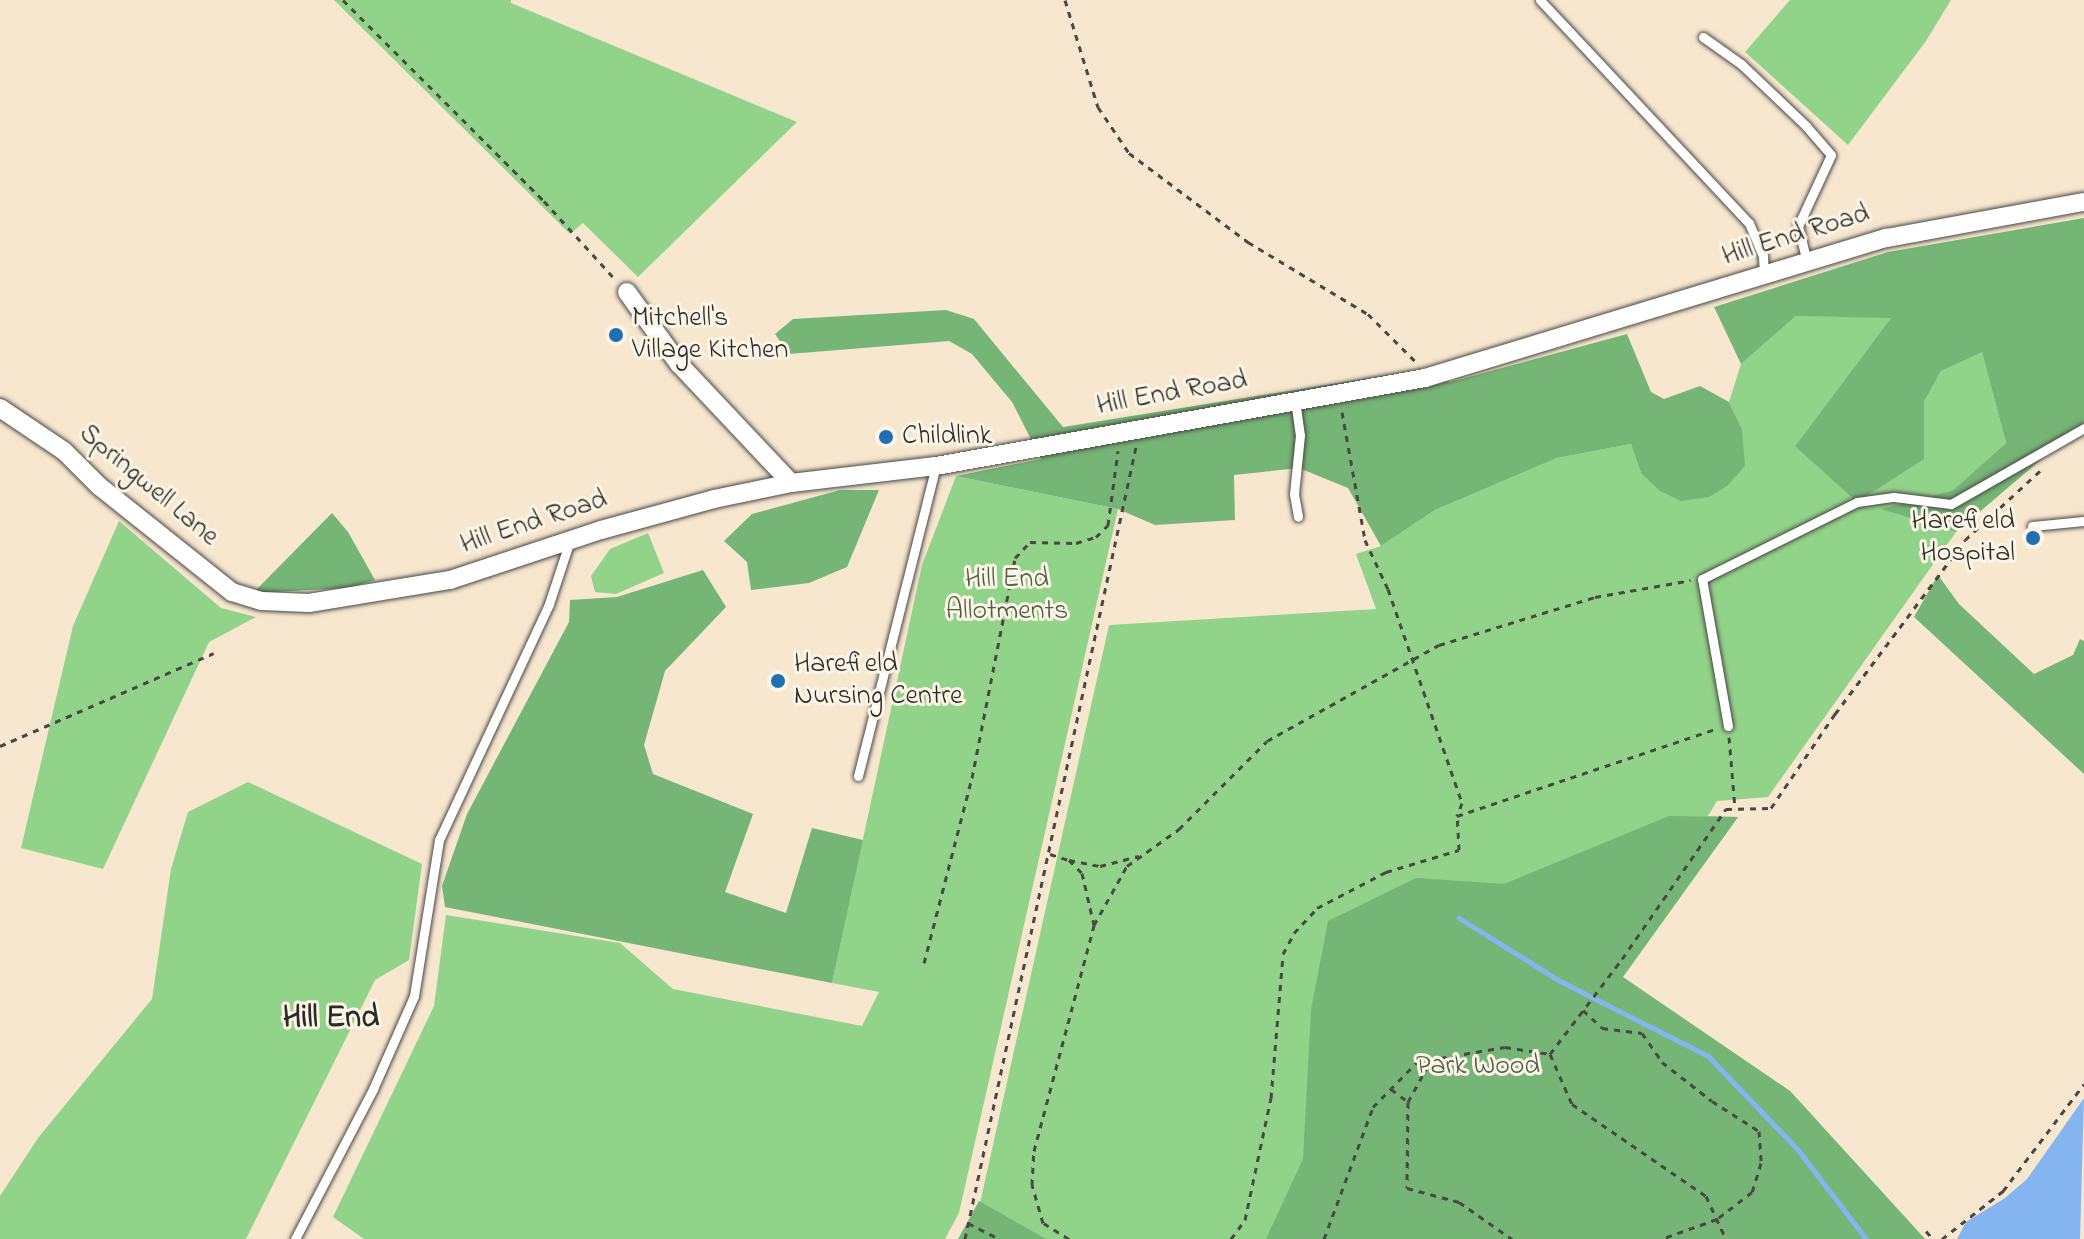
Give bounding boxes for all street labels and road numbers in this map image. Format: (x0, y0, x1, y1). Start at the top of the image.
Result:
street label: Hill End Road (1718, 198, 1874, 274)
street label: Hill End Road (1094, 364, 1250, 424)
street label: Springwell Lane (71, 418, 225, 554)
street label: Hill End Road (456, 484, 612, 562)

